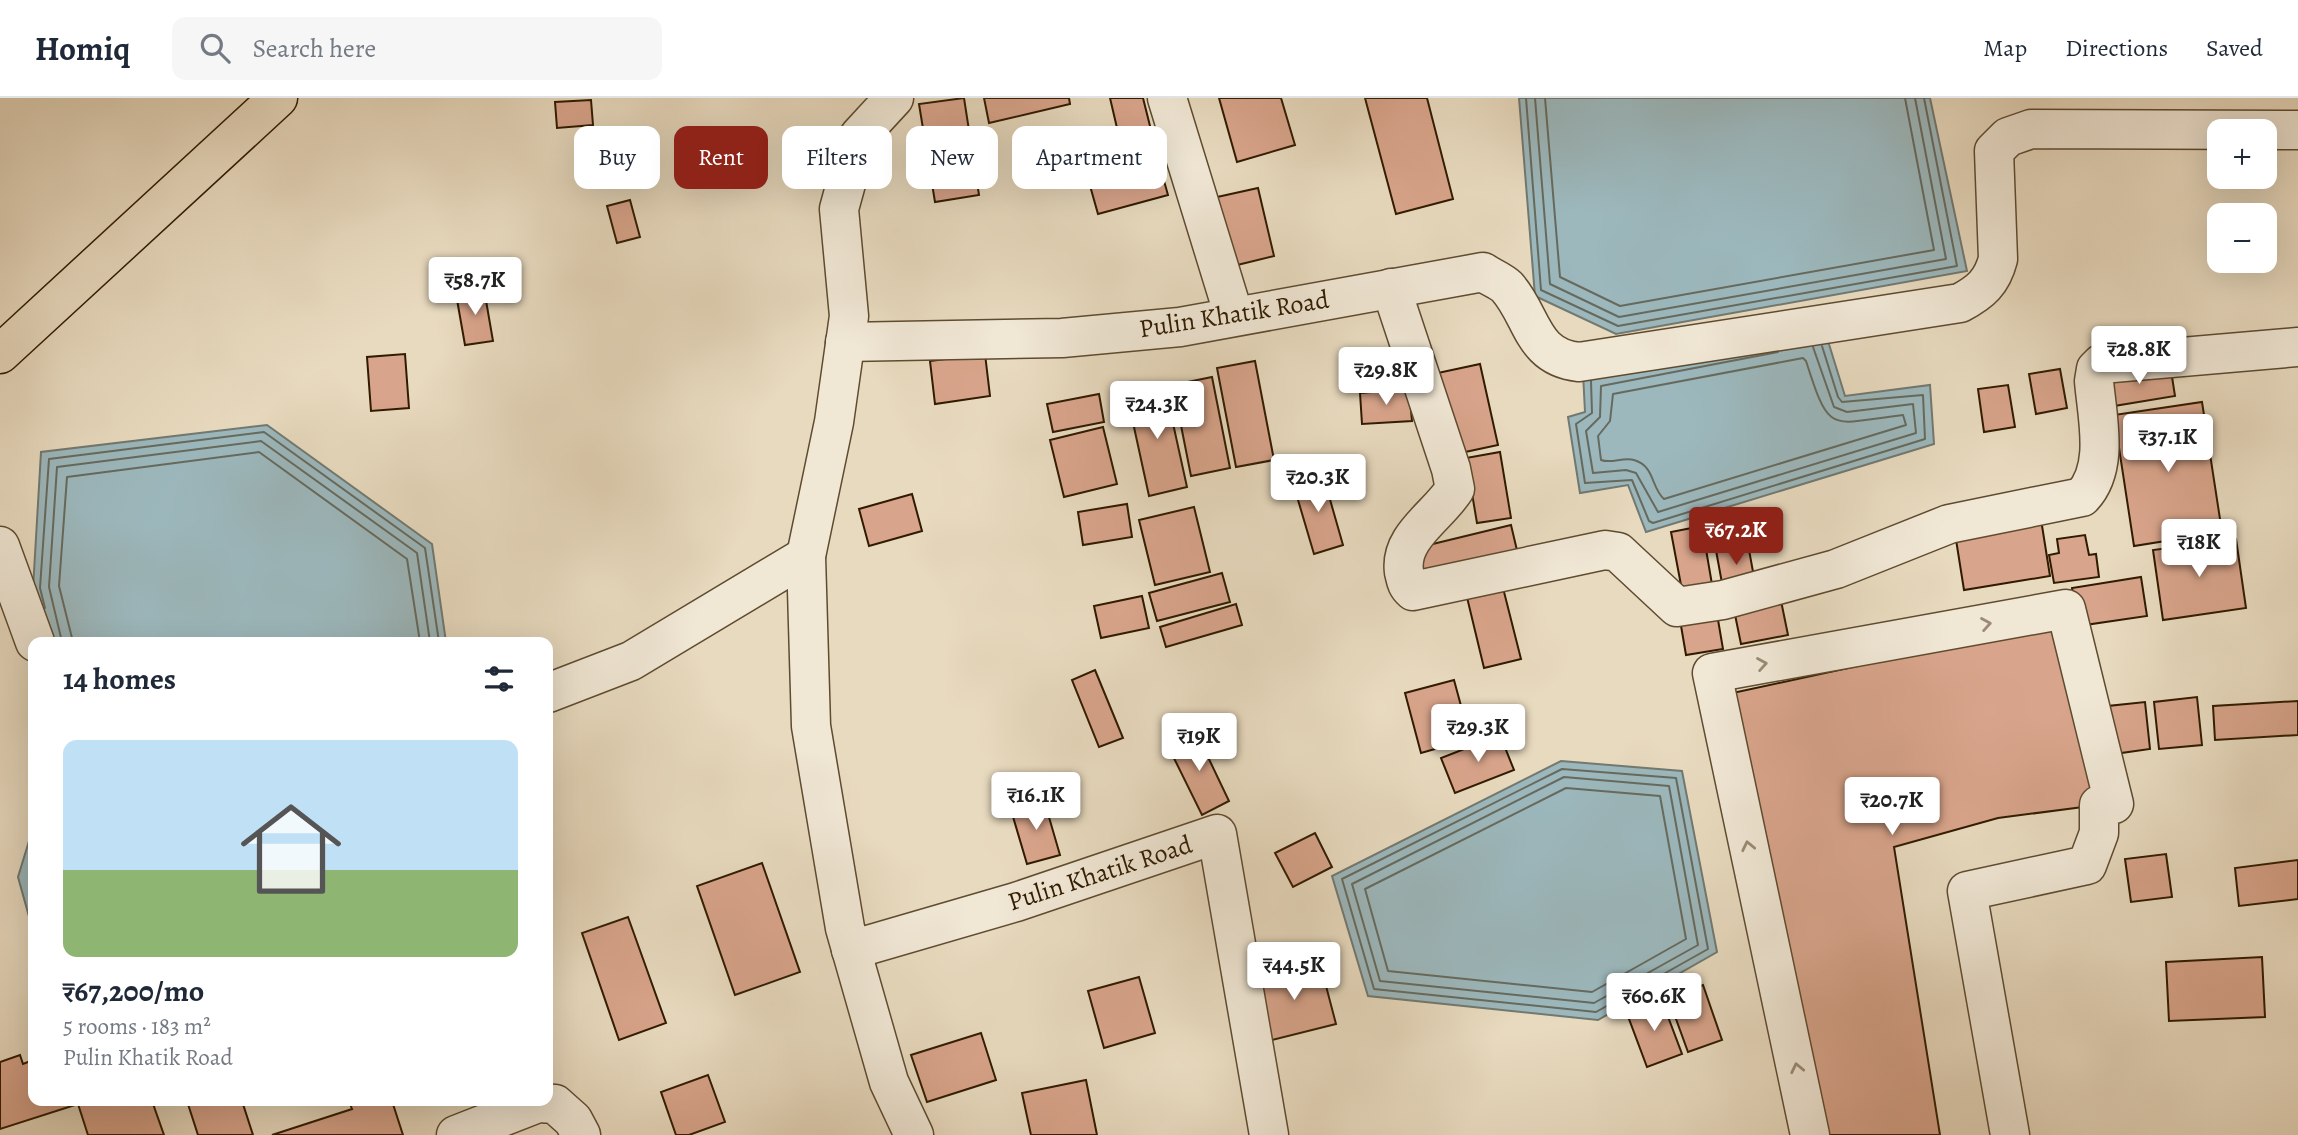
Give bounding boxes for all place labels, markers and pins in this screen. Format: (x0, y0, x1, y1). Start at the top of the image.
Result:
pin: ₹58.7K (418, 258, 532, 317)
pin: ₹28.8K (2082, 327, 2196, 386)
pin: ₹29.8K (1329, 348, 1443, 407)
pin: ₹24.3K (1100, 382, 1214, 441)
pin: ₹37.1K (2111, 414, 2225, 474)
pin: ₹20.3K (1261, 454, 1375, 514)
pin: ₹67.2K (1679, 508, 1793, 567)
pin: ₹18K (2158, 519, 2240, 579)
pin: ₹29.3K (1421, 704, 1535, 764)
pin: ₹19K (1158, 714, 1240, 773)
pin: ₹16.1K (979, 772, 1093, 832)
pin: ₹20.7K (1835, 778, 1949, 837)
pin: ₹44.5K (1237, 942, 1351, 1002)
pin: ₹60.6K (1597, 974, 1711, 1033)

